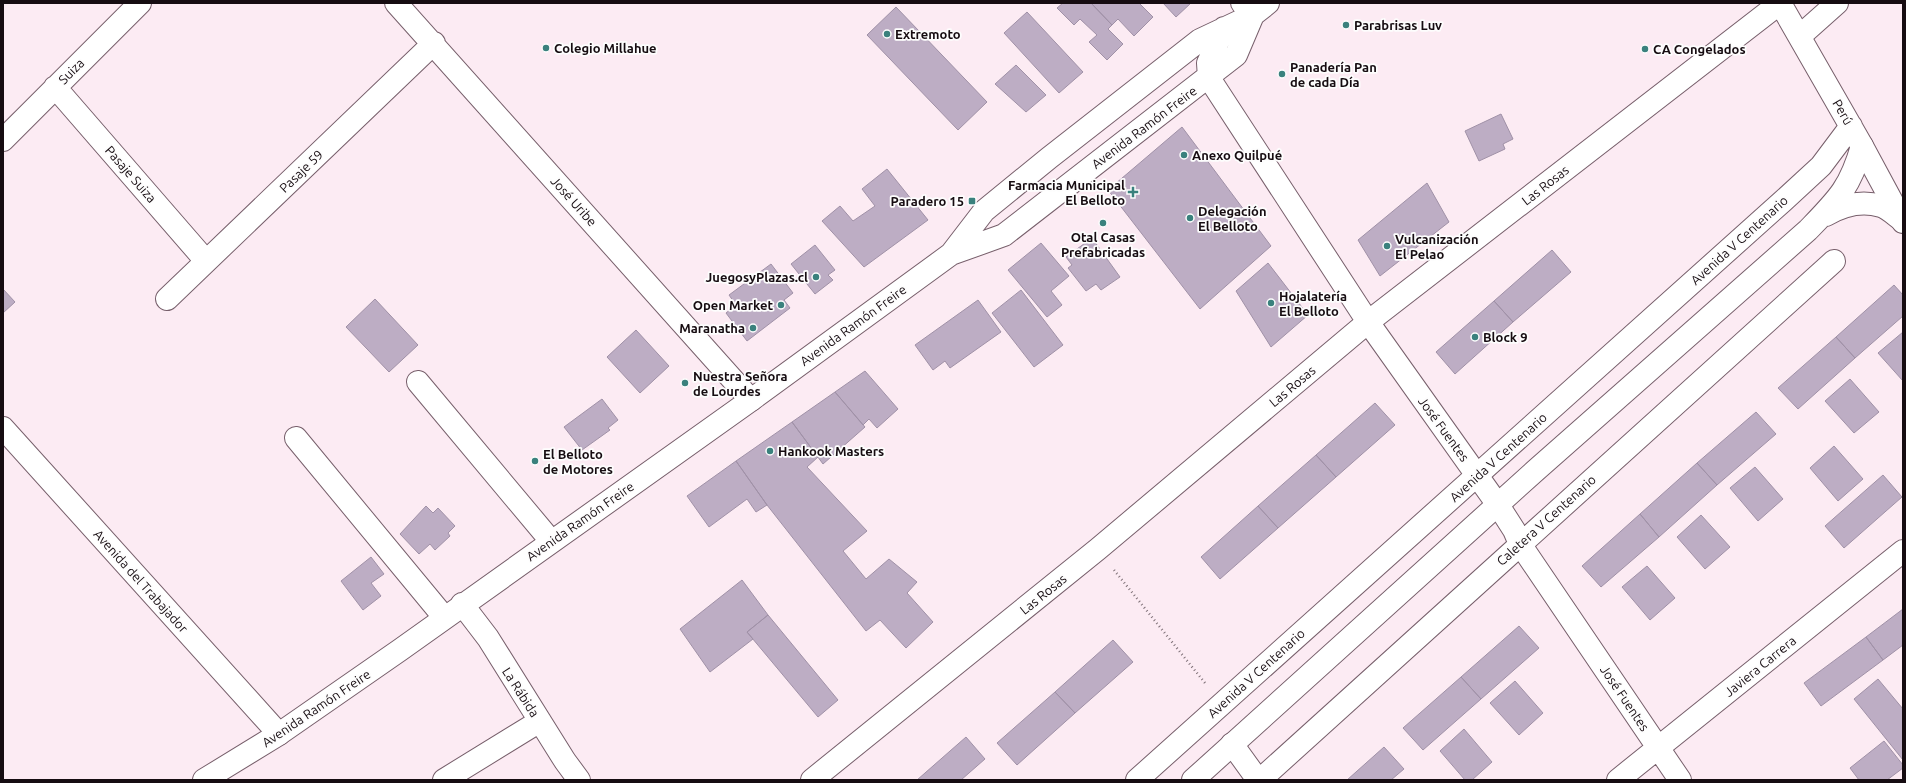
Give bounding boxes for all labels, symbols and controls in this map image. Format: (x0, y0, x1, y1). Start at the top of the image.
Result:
place label: Parabrisas Luv (1354, 18, 1442, 32)
marker: Parabrisas Luv (1341, 20, 1351, 30)
place label: Extremoto (895, 27, 961, 41)
marker: Extremoto (882, 29, 892, 39)
place label: Colegio Millahue (554, 41, 657, 55)
place label: CA Congelados (1653, 42, 1746, 56)
marker: Colegio Millahue (541, 43, 551, 53)
marker: CA Congelados (1640, 44, 1650, 54)
street label: Suiza (55, 55, 87, 87)
place label: Panadería Pan de cada Día (1290, 60, 1377, 89)
marker: Panadería Pan de cada Día (1277, 69, 1287, 79)
street label: Avenida Ramón Freire (1089, 83, 1199, 171)
street label: Perú (1830, 97, 1856, 127)
street label: Pasaje Suiza (103, 143, 159, 205)
street label: Pasaje 59 (276, 147, 326, 195)
place label: Anexo Quilpué (1192, 148, 1282, 162)
marker: Anexo Quilpué (1179, 150, 1189, 160)
street label: Las Rosas (1519, 162, 1571, 208)
street label: José Uribe (548, 173, 600, 229)
place label: Farmacia Municipal El Belloto (1008, 178, 1125, 207)
marker: Farmacia Municipal El Belloto (1128, 187, 1138, 197)
street label: Avenida V Centenario (1688, 193, 1790, 287)
place label: Paradero 15 (891, 194, 964, 208)
marker: Paradero 15 (967, 196, 977, 206)
place label: Delegación El Belloto (1198, 204, 1267, 233)
marker: Delegación El Belloto (1185, 213, 1195, 223)
marker: Otal Casas Prefabricadas (1098, 218, 1108, 228)
place label: Otal Casas Prefabricadas (1061, 230, 1145, 259)
place label: Vulcanización El Pelao (1395, 232, 1479, 261)
marker: Vulcanización El Pelao (1382, 241, 1392, 251)
place label: JuegosyPlazas.cl (706, 270, 808, 284)
marker: JuegosyPlazas.cl (811, 272, 821, 282)
street label: Avenida Ramón Freire (797, 282, 909, 368)
place label: Hojalatería El Belloto (1279, 289, 1347, 318)
place label: Open Market (693, 298, 773, 312)
marker: Hojalatería El Belloto (1266, 298, 1276, 308)
marker: Open Market (776, 300, 786, 310)
place label: Maranatha (679, 321, 745, 335)
marker: Maranatha (748, 323, 758, 333)
place label: Block 9 (1483, 330, 1527, 344)
marker: Block 9 (1470, 332, 1480, 342)
street label: Las Rosas (1266, 363, 1318, 409)
place label: Nuestra Señora de Lourdes (693, 369, 788, 398)
marker: Nuestra Señora de Lourdes (680, 378, 690, 388)
street label: José Fuentes (1416, 394, 1472, 464)
street label: Avenida V Centenario (1447, 410, 1549, 504)
place label: Hankook Masters (778, 444, 884, 458)
marker: Hankook Masters (765, 446, 775, 456)
place label: El Belloto de Motores (543, 447, 613, 476)
marker: El Belloto de Motores (530, 456, 540, 466)
street label: Caletera V Centenario (1494, 472, 1598, 568)
street label: Avenida Ramón Freire (524, 479, 636, 563)
street label: Avenida del Trabajador (91, 527, 191, 635)
street label: Las Rosas (1017, 571, 1069, 617)
street label: Avenida V Centenario (1205, 626, 1307, 720)
street label: Javiera Carrera (1722, 633, 1798, 699)
street label: José Fuentes (1598, 662, 1652, 734)
street label: La Rábida (500, 665, 542, 719)
street label: Avenida Ramón Freire (259, 667, 373, 749)

